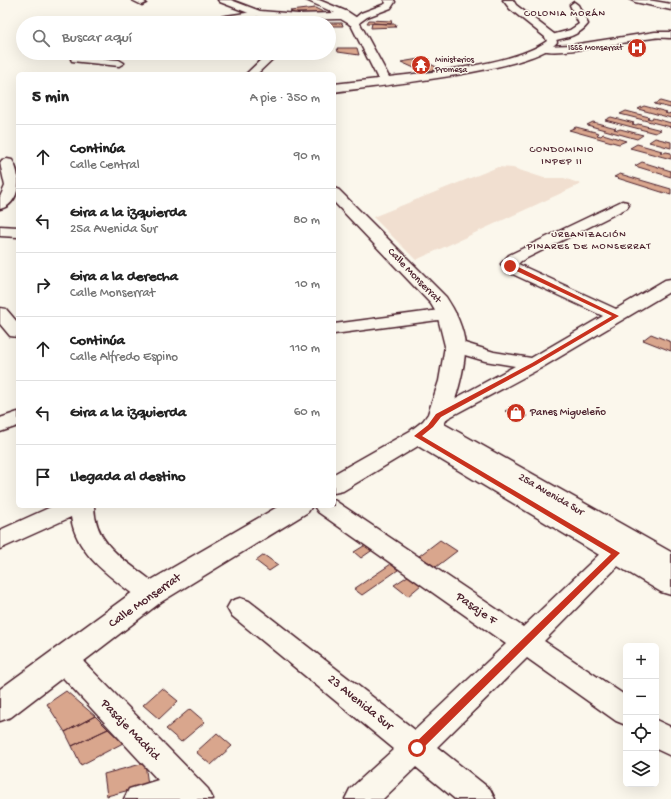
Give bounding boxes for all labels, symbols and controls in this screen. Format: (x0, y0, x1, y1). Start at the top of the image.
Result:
district label: COLONIA MORÁN (524, 8, 606, 20)
search box (16, 16, 336, 60)
icon: search (30, 27, 52, 49)
text: Buscar aquí (62, 29, 132, 47)
hospital icon: ISSS Monserrat (626, 37, 648, 59)
place label: ISSS Monserrat (568, 43, 624, 54)
temple icon: Ministerios Promesa (410, 54, 432, 76)
place label: Ministerios Promesa (434, 55, 475, 76)
text: 5 min (32, 88, 69, 108)
text: A pie · 350 m (250, 91, 320, 106)
text: Continúa (70, 140, 125, 158)
district label: CONDOMINIO INPEP II (530, 144, 594, 168)
icon: ahead (32, 146, 54, 168)
text: 90 m (294, 149, 320, 164)
text: Calle Central (70, 158, 140, 173)
text: Gira a la izquierda (70, 204, 186, 222)
icon: left (32, 210, 54, 232)
text: 80 m (293, 213, 320, 228)
text: 25a Avenida Sur (70, 222, 157, 237)
district label: URBANIZACIÓN PINARES DE MONSERRAT (526, 229, 651, 253)
street label: Calle Monserrat (385, 246, 444, 307)
route end (501, 257, 519, 275)
text: Gira a la derecha (70, 268, 178, 286)
icon: right (32, 274, 54, 296)
text: 10 m (295, 277, 320, 292)
text: Calle Monserrat (70, 286, 155, 301)
text: Continúa (70, 332, 125, 350)
icon: ahead (32, 338, 54, 360)
text: 110 m (290, 341, 320, 356)
text: Calle Alfredo Espino (70, 350, 178, 365)
icon: left (32, 402, 54, 424)
shop icon: Panes Migueleño (505, 402, 527, 424)
text: Gira a la izquierda (70, 404, 186, 422)
text: 60 m (294, 405, 320, 420)
place label: Panes Migueleño (529, 407, 606, 419)
icon: arrive (32, 466, 54, 488)
text: Llegada al destino (70, 468, 186, 486)
street label: 25a Avenida Sur (516, 471, 587, 519)
street label: Calle Monserrat (106, 570, 185, 632)
street label: Pasaje F (452, 589, 500, 629)
map controls (623, 643, 659, 787)
button: + (623, 643, 659, 679)
street label: 23 Avenida Sur (324, 672, 397, 735)
button: − (623, 679, 659, 715)
street label: Pasaje Madrid (97, 696, 164, 765)
button: locate (623, 715, 659, 751)
route start (408, 739, 426, 757)
button: layers (623, 751, 659, 787)

